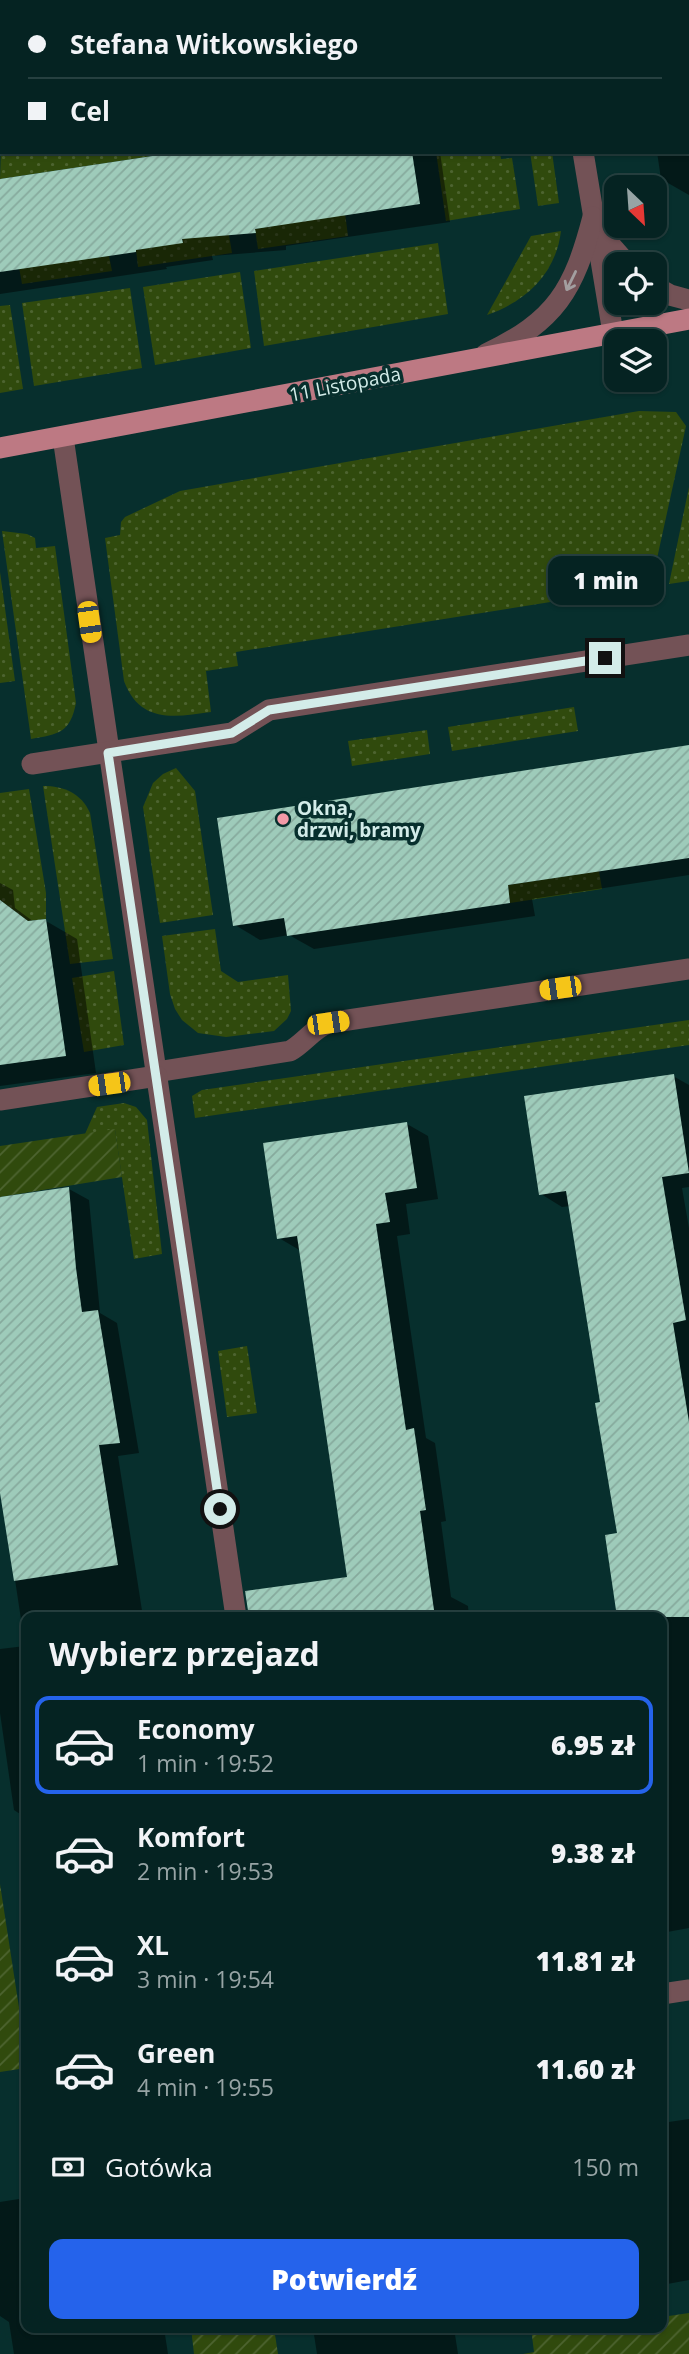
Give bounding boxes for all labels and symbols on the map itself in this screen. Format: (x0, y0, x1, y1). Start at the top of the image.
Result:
north arrow (604, 175, 667, 238)
one-way arrow (564, 270, 578, 291)
street label: 11 Listopada (287, 360, 403, 408)
callout: 1 min (547, 556, 663, 606)
car (76, 600, 103, 644)
route end (589, 642, 621, 674)
place label: Okna, drzwi, bramy (297, 795, 421, 843)
marker: Okna, drzwi, bramy (275, 811, 291, 827)
car (538, 975, 583, 1001)
car (306, 1010, 351, 1036)
car (87, 1071, 132, 1097)
route start (204, 1493, 236, 1525)

